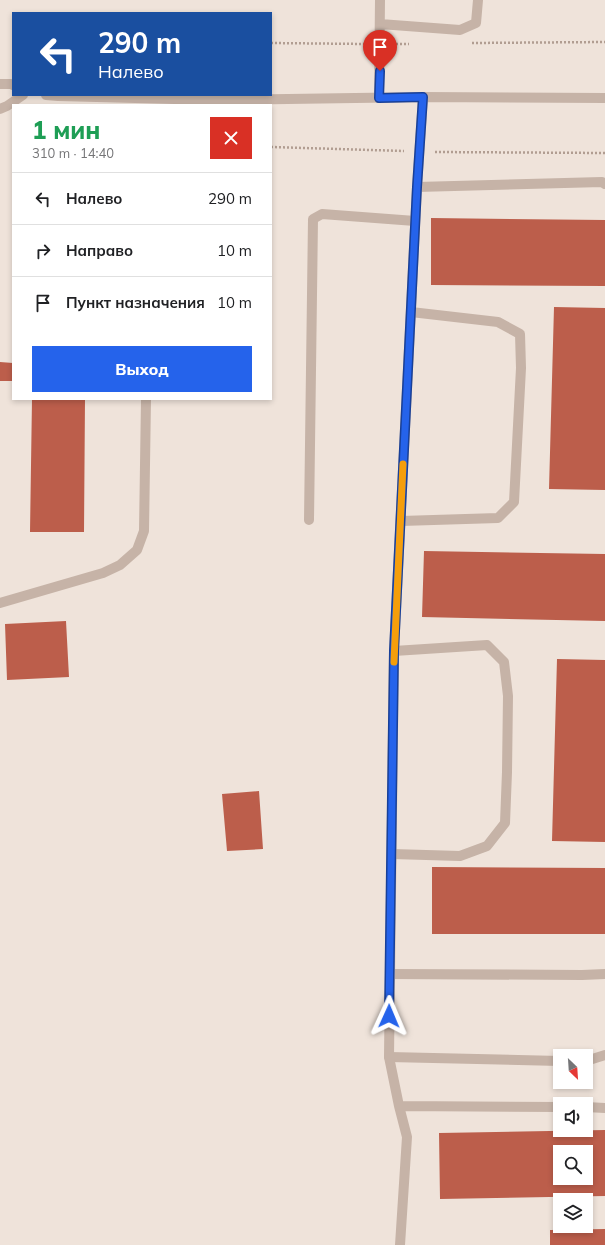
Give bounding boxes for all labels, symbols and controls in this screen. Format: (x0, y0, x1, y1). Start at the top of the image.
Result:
text: 290 m (98, 25, 181, 60)
icon: left (32, 28, 84, 80)
pin (363, 30, 397, 71)
icon: arrive (369, 36, 391, 58)
text: Налево (98, 60, 164, 83)
text: 1 мин (32, 115, 100, 145)
button: close (210, 117, 252, 159)
text: 310 m · 14:40 (32, 145, 114, 161)
icon: left (32, 188, 54, 210)
text: Налево (66, 189, 122, 208)
text: 290 m (208, 189, 252, 208)
icon: right (32, 240, 54, 262)
text: Направо (66, 241, 133, 260)
text: 10 m (217, 241, 252, 260)
icon: arrive (32, 292, 54, 314)
text: Пункт назначения (66, 293, 205, 312)
text: 10 m (217, 293, 252, 312)
button: Выход (32, 346, 252, 392)
position arrow (368, 995, 410, 1037)
north arrow (553, 1049, 593, 1089)
map controls (553, 1049, 593, 1233)
button: sound (553, 1097, 593, 1137)
button: search (553, 1145, 593, 1185)
button: layers (553, 1193, 593, 1233)

